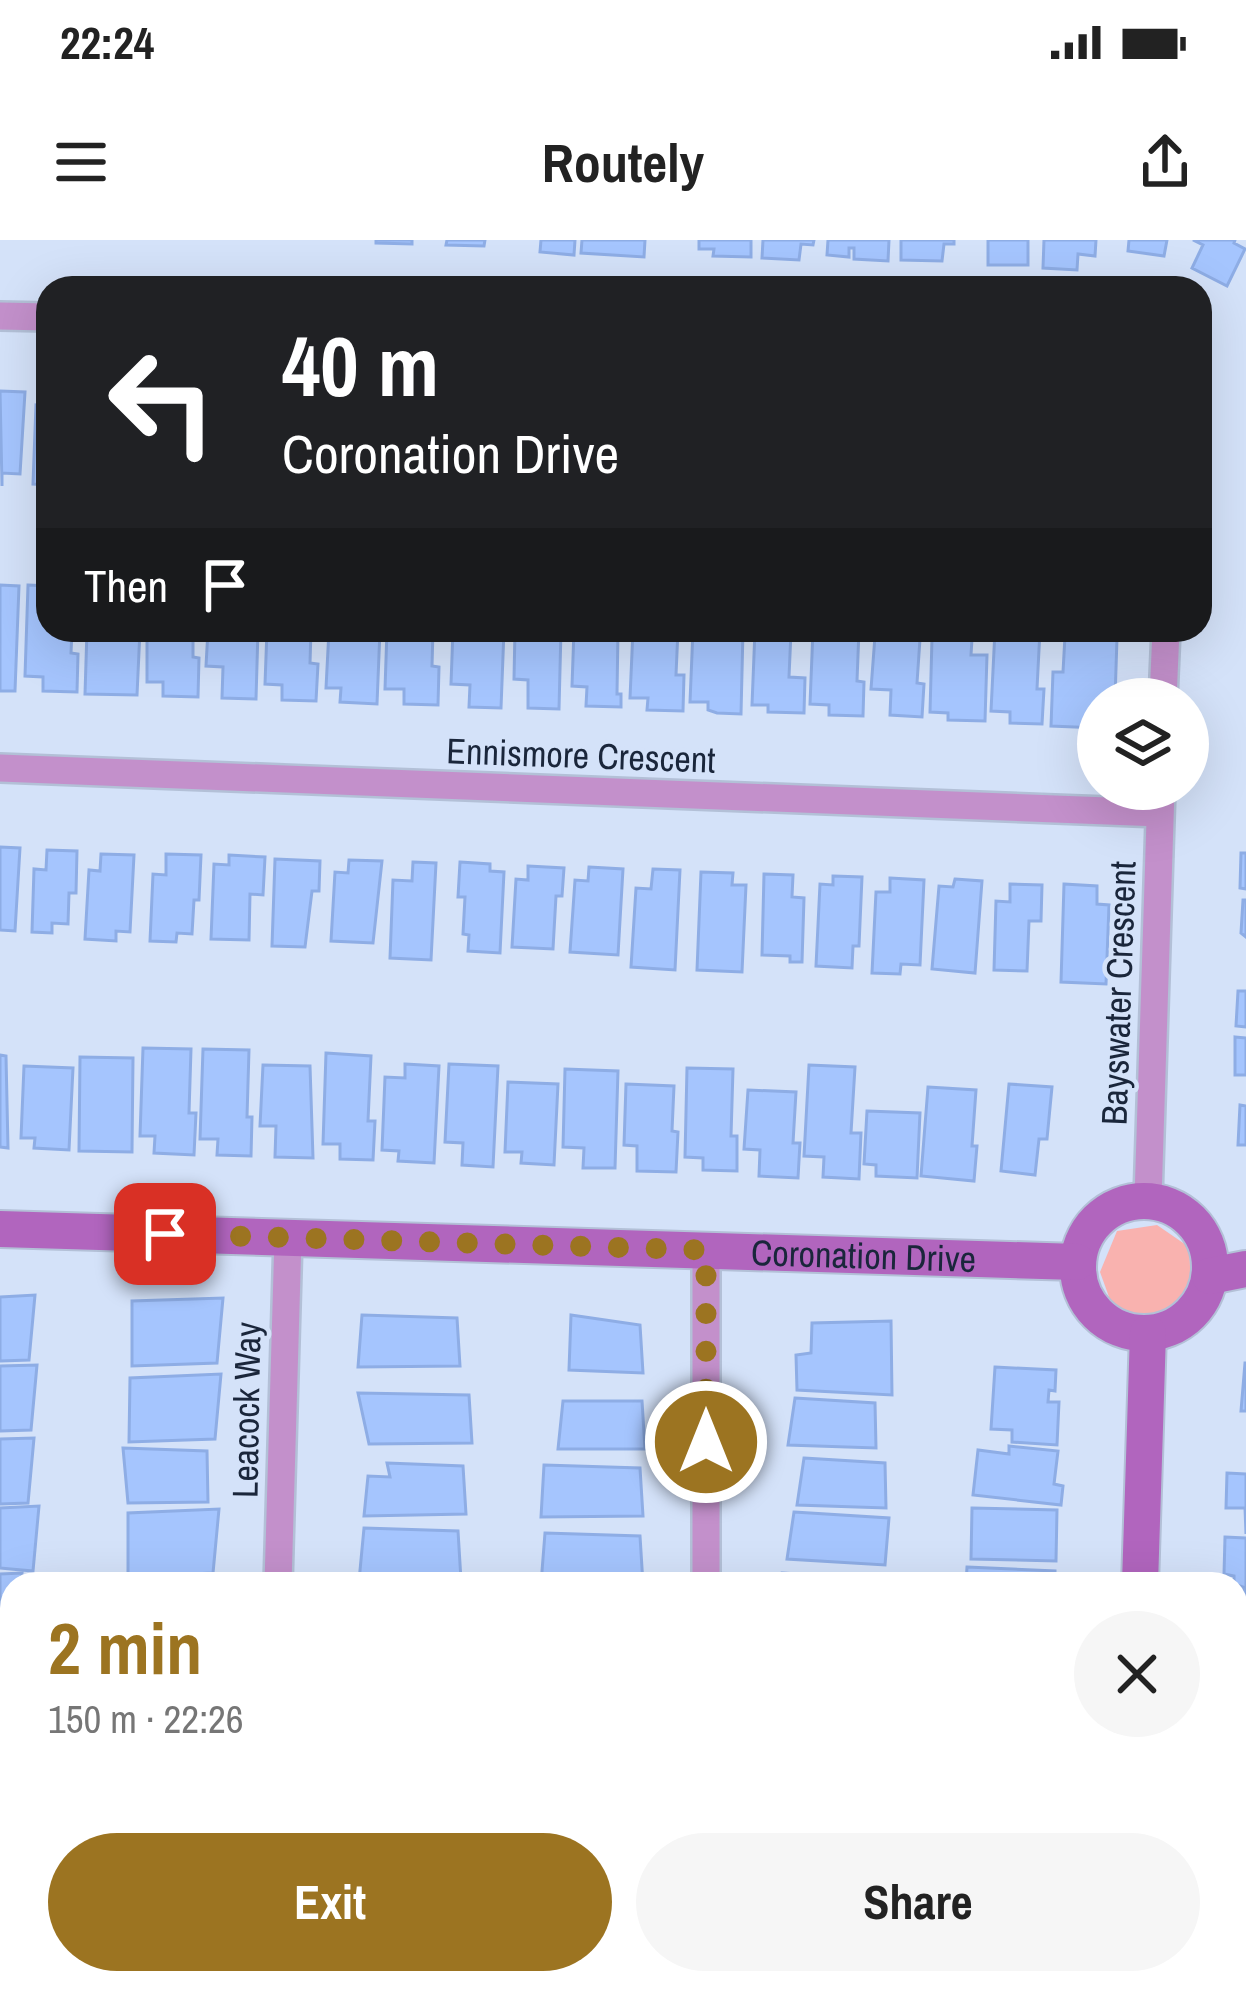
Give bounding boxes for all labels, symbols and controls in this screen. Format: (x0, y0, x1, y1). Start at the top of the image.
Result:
text: 22:24 (60, 12, 154, 73)
text: Routely (542, 126, 704, 199)
icon: menu (48, 129, 114, 195)
icon: share (1132, 129, 1198, 195)
text: 40 m (282, 309, 439, 422)
icon: left (84, 324, 240, 480)
text: Coronation Drive (282, 417, 619, 490)
icon: arrive (192, 552, 258, 618)
text: Then (84, 555, 168, 616)
map controls (1077, 678, 1209, 810)
button: layers (1077, 678, 1209, 810)
street label: Ennismore Crescent (446, 726, 716, 784)
street label: Bayswater Crescent (1089, 860, 1147, 1126)
pin (114, 1183, 216, 1285)
icon: arrive (132, 1201, 198, 1267)
street label: Coronation Drive (750, 1228, 977, 1283)
street label: Leacock Way (220, 1321, 272, 1498)
position arrow (643, 1379, 769, 1505)
text: 2 min (48, 1599, 202, 1696)
button: close (1074, 1611, 1200, 1737)
text: 150 m · 22:26 (48, 1693, 244, 1745)
button: Exit (48, 1833, 612, 1971)
button: Share (636, 1833, 1200, 1971)

